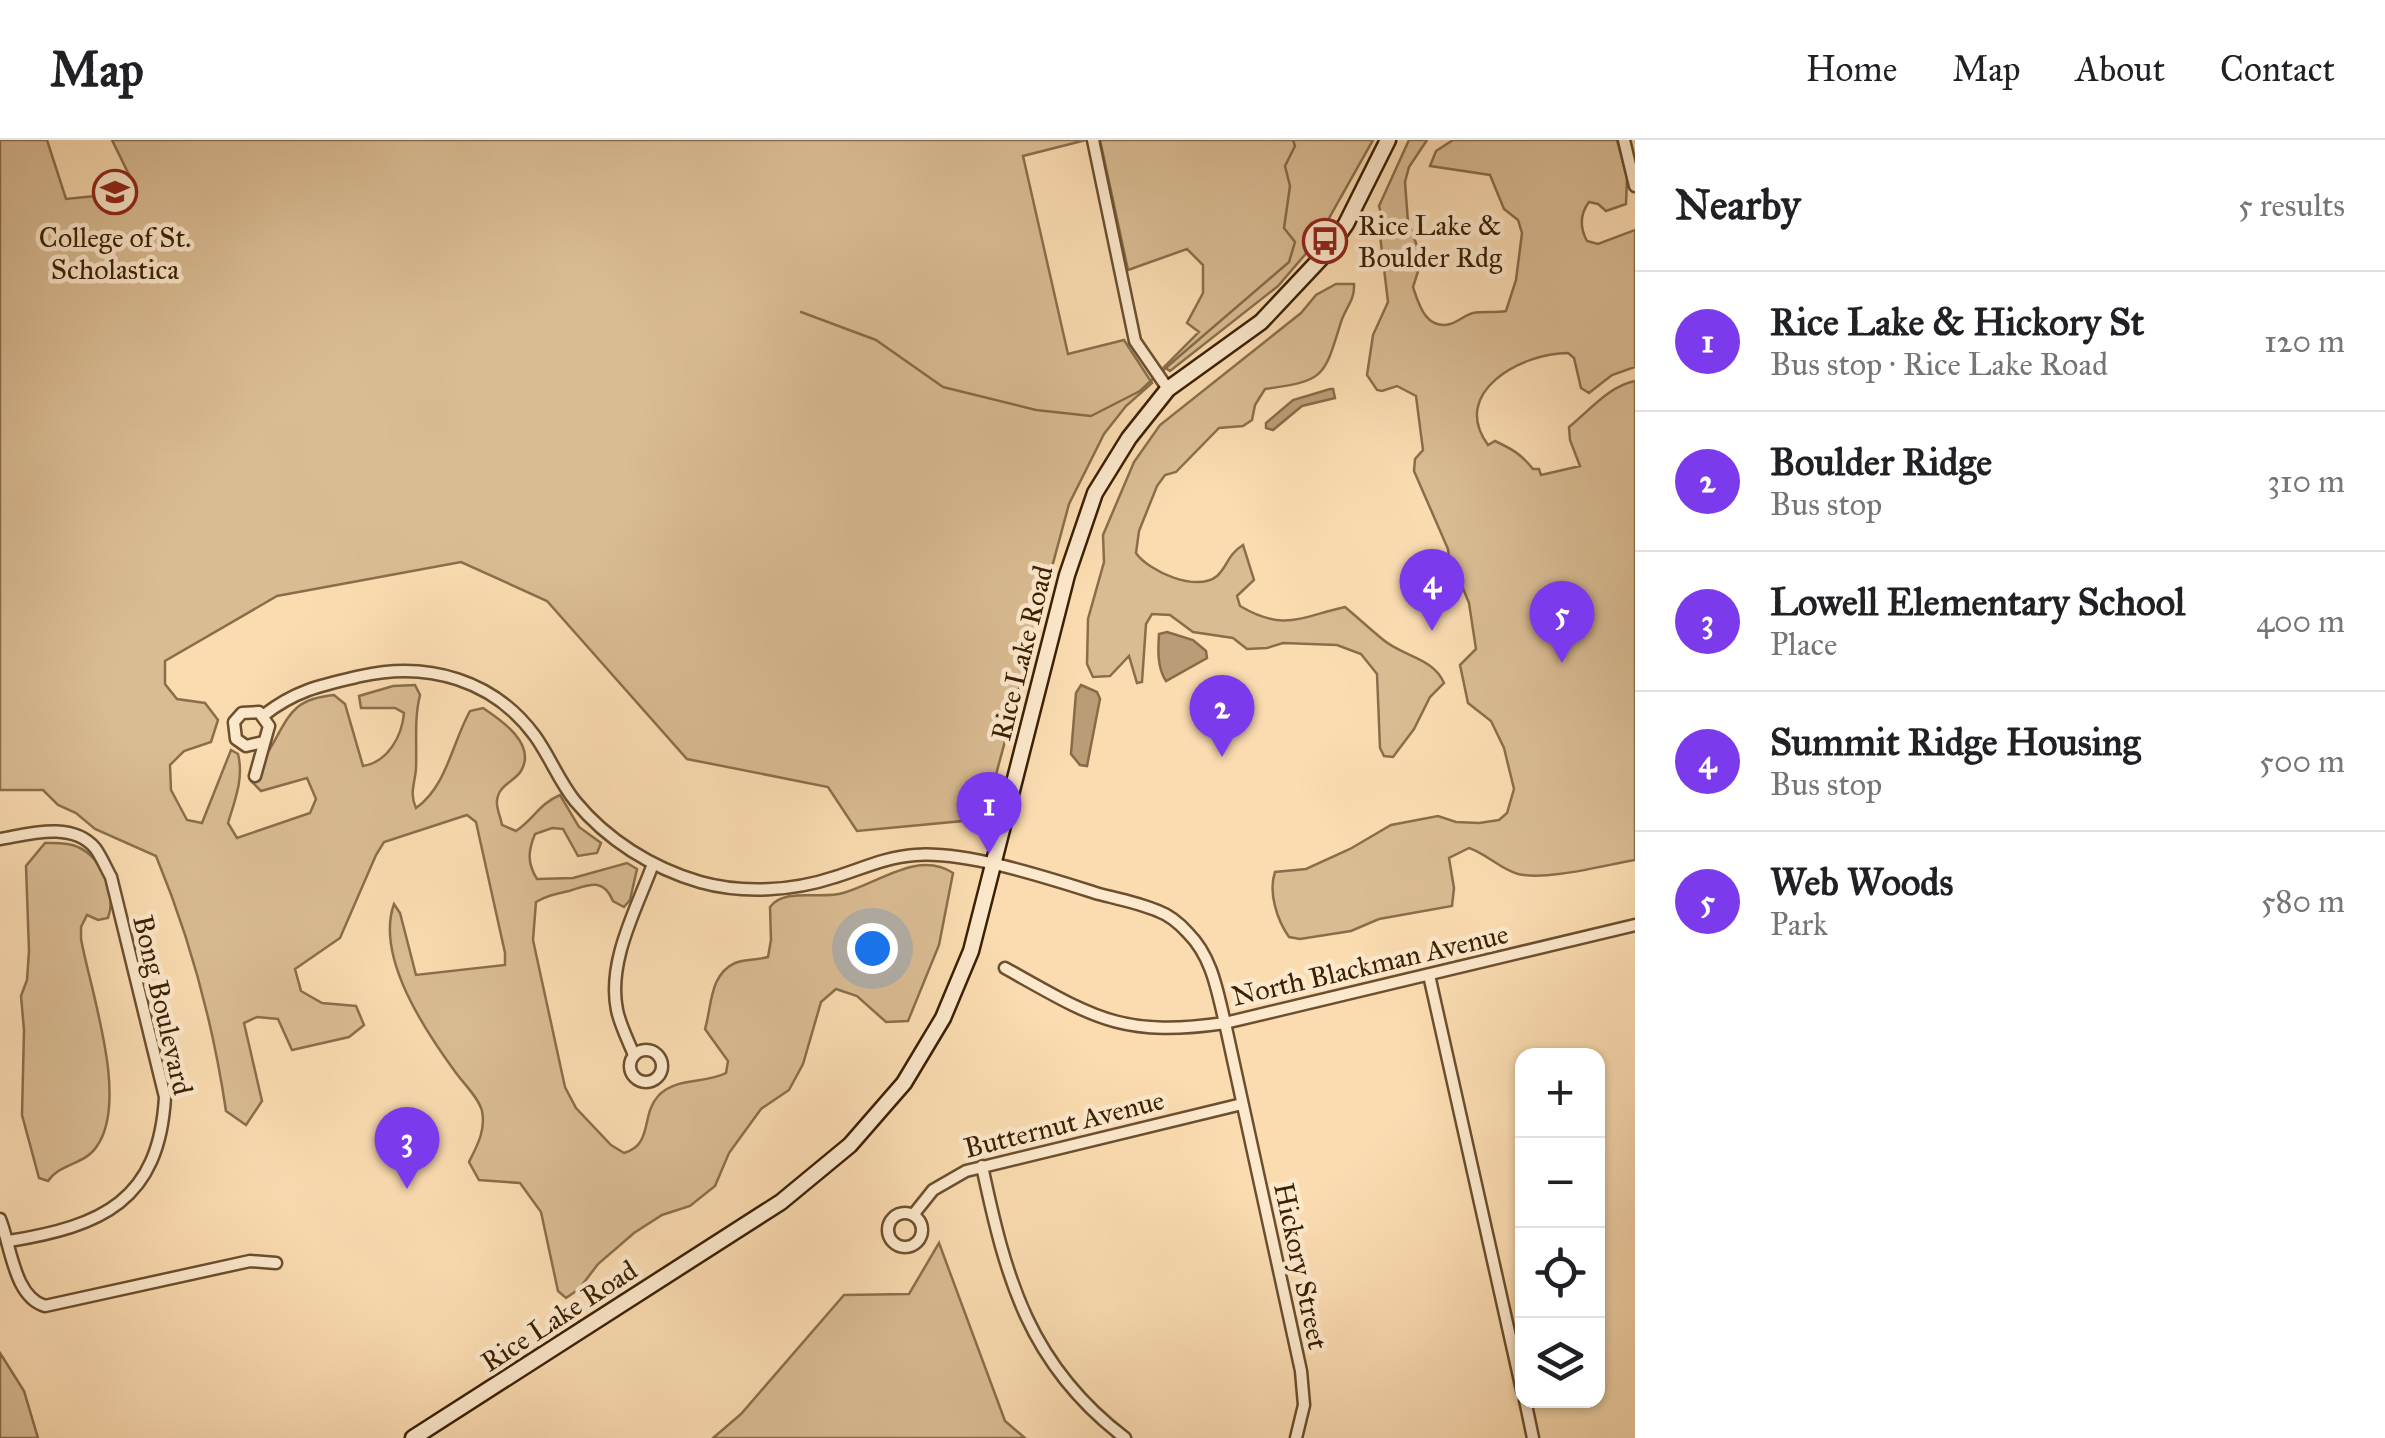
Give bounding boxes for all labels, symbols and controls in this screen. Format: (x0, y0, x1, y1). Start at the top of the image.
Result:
text: Map (50, 40, 144, 99)
text: Home (1806, 48, 1897, 91)
text: Map (1952, 48, 2021, 91)
text: About (2076, 48, 2165, 91)
text: Contact (2220, 48, 2335, 91)
school or university icon: College of St. Scholastica (92, 169, 138, 215)
text: Nearby (1675, 179, 1800, 231)
text: 5 results (2238, 186, 2345, 225)
place label: Rice Lake & Boulder Rdg (1358, 208, 1503, 275)
bus stop icon: Rice Lake & Boulder Rdg (1302, 218, 1348, 264)
place label: College of St. Scholastica (39, 220, 191, 287)
text: Rice Lake & Hickory St (1770, 299, 2144, 345)
text: 1 (1701, 322, 1714, 361)
text: 120 m (2264, 322, 2345, 361)
text: Bus stop · Rice Lake Road (1770, 345, 2108, 384)
text: Boulder Ridge (1770, 439, 1992, 485)
text: 2 (1700, 462, 1715, 501)
text: 310 m (2267, 462, 2345, 501)
text: Bus stop (1770, 485, 1882, 524)
pin: 4 (1400, 548, 1464, 631)
street label: Rice Lake Road (983, 562, 1061, 744)
text: Lowell Elementary School (1770, 579, 2185, 625)
pin: 5 (1530, 580, 1594, 663)
text: 3 (1701, 602, 1714, 641)
text: 400 m (2256, 602, 2345, 641)
text: Place (1770, 625, 1837, 664)
pin: 2 (1190, 674, 1254, 757)
text: Summit Ridge Housing (1770, 719, 2140, 765)
text: 4 (1699, 742, 1716, 781)
text: 500 m (2259, 742, 2345, 781)
text: Bus stop (1770, 765, 1882, 804)
pin: 1 (956, 772, 1022, 854)
text: Web Woods (1770, 859, 1953, 905)
text: 5 (1700, 882, 1715, 921)
text: 580 m (2261, 882, 2345, 921)
text: Park (1770, 905, 1828, 944)
street label: Bong Boulevard (125, 912, 201, 1098)
street label: North Blackman Avenue (1228, 916, 1512, 1014)
your location (847, 923, 898, 974)
map controls (1515, 1048, 1605, 1408)
button: + (1515, 1048, 1605, 1138)
street label: Butternut Avenue (960, 1082, 1168, 1166)
pin: 3 (374, 1106, 440, 1189)
button: − (1515, 1138, 1605, 1228)
street label: Hickory Street (1266, 1179, 1336, 1353)
button: locate (1515, 1228, 1605, 1318)
street label: Rice Lake Road (474, 1252, 644, 1380)
button: layers (1515, 1318, 1605, 1408)

